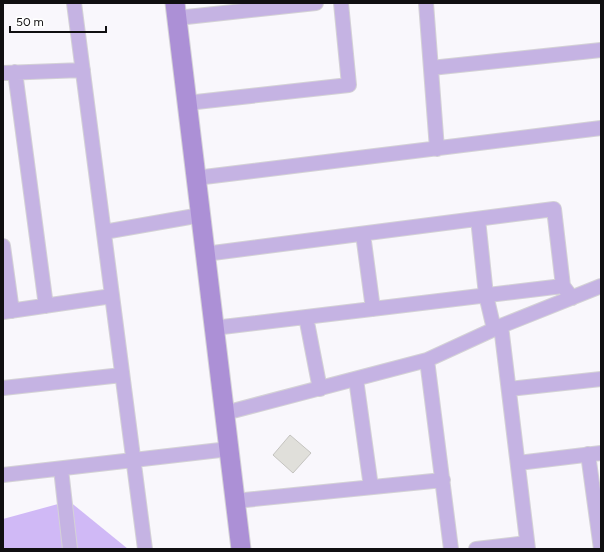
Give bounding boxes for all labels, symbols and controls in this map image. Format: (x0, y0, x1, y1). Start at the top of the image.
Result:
scale bar (10, 8, 106, 34)
text: 50 m (16, 15, 44, 29)

